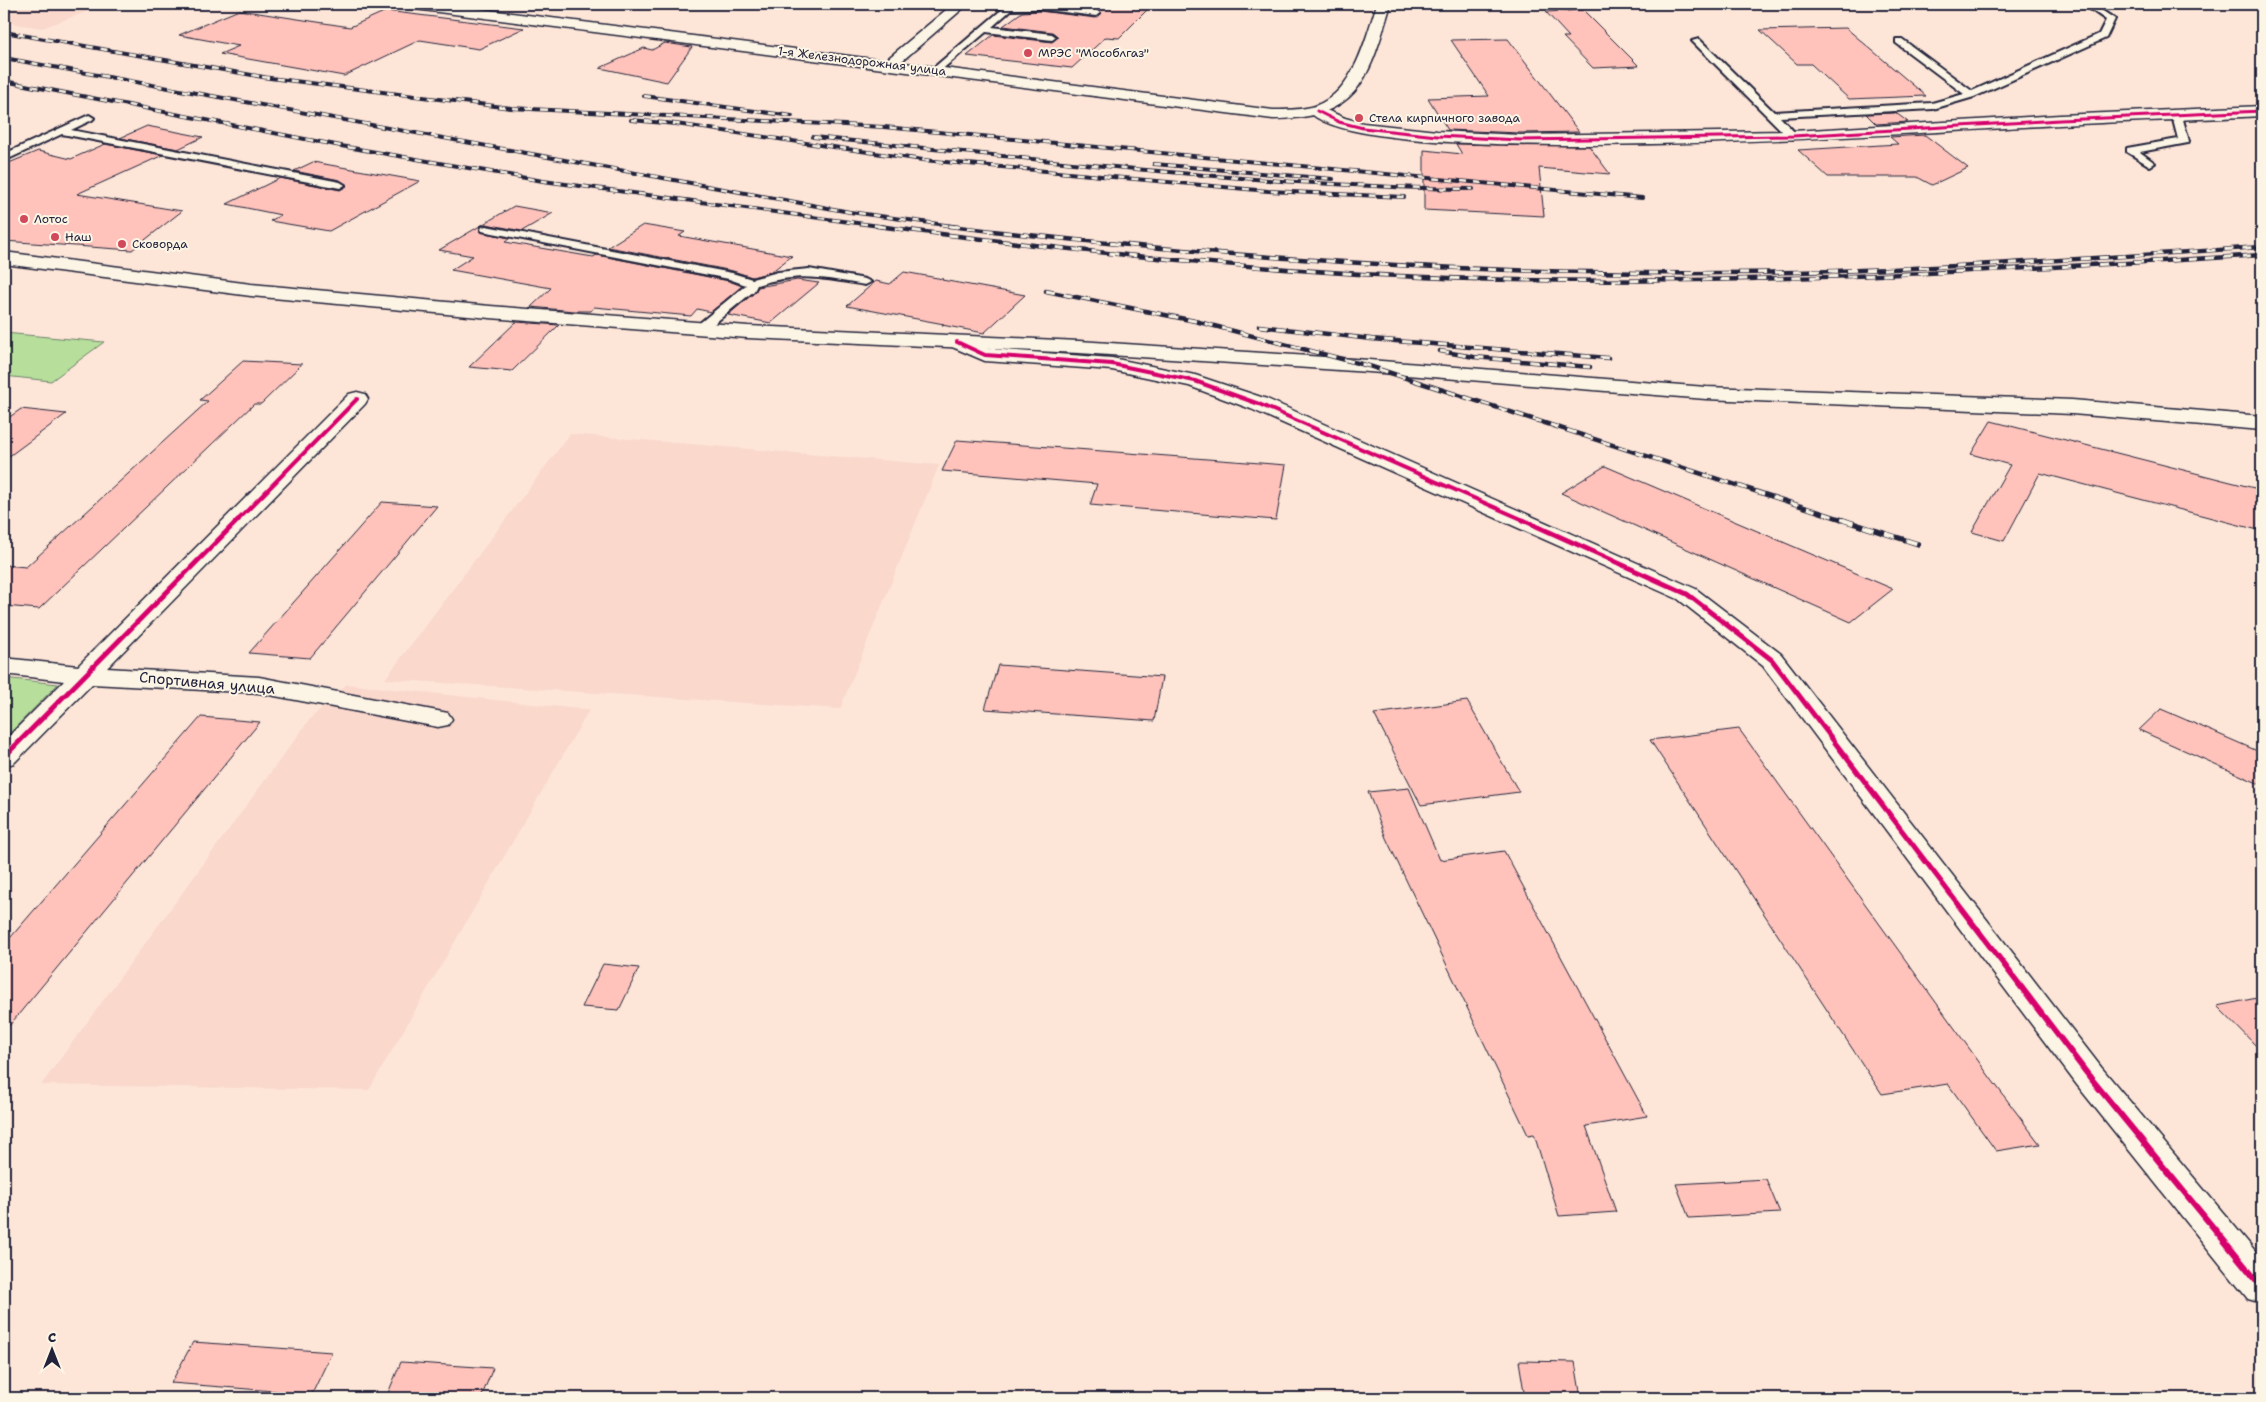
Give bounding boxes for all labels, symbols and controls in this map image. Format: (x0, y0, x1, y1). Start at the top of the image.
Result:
street label: 1-я Железнодорожная улица (777, 43, 948, 79)
place label: МРЭС "Мособлгаз" (1038, 45, 1149, 61)
marker: МРЭС "Мособлгаз" (1022, 47, 1034, 59)
place label: Стела кирпичного завода (1369, 110, 1520, 126)
marker: Стела кирпичного завода (1353, 112, 1365, 124)
place label: Лотос (34, 211, 68, 227)
marker: Лотос (18, 213, 30, 225)
place label: Наш (65, 229, 92, 245)
marker: Наш (49, 231, 61, 243)
place label: Сковорда (132, 236, 188, 252)
marker: Сковорда (116, 238, 128, 250)
street label: Спортивная улица (138, 667, 276, 699)
north arrow (28, 1324, 78, 1374)
text: С (48, 1328, 56, 1346)

